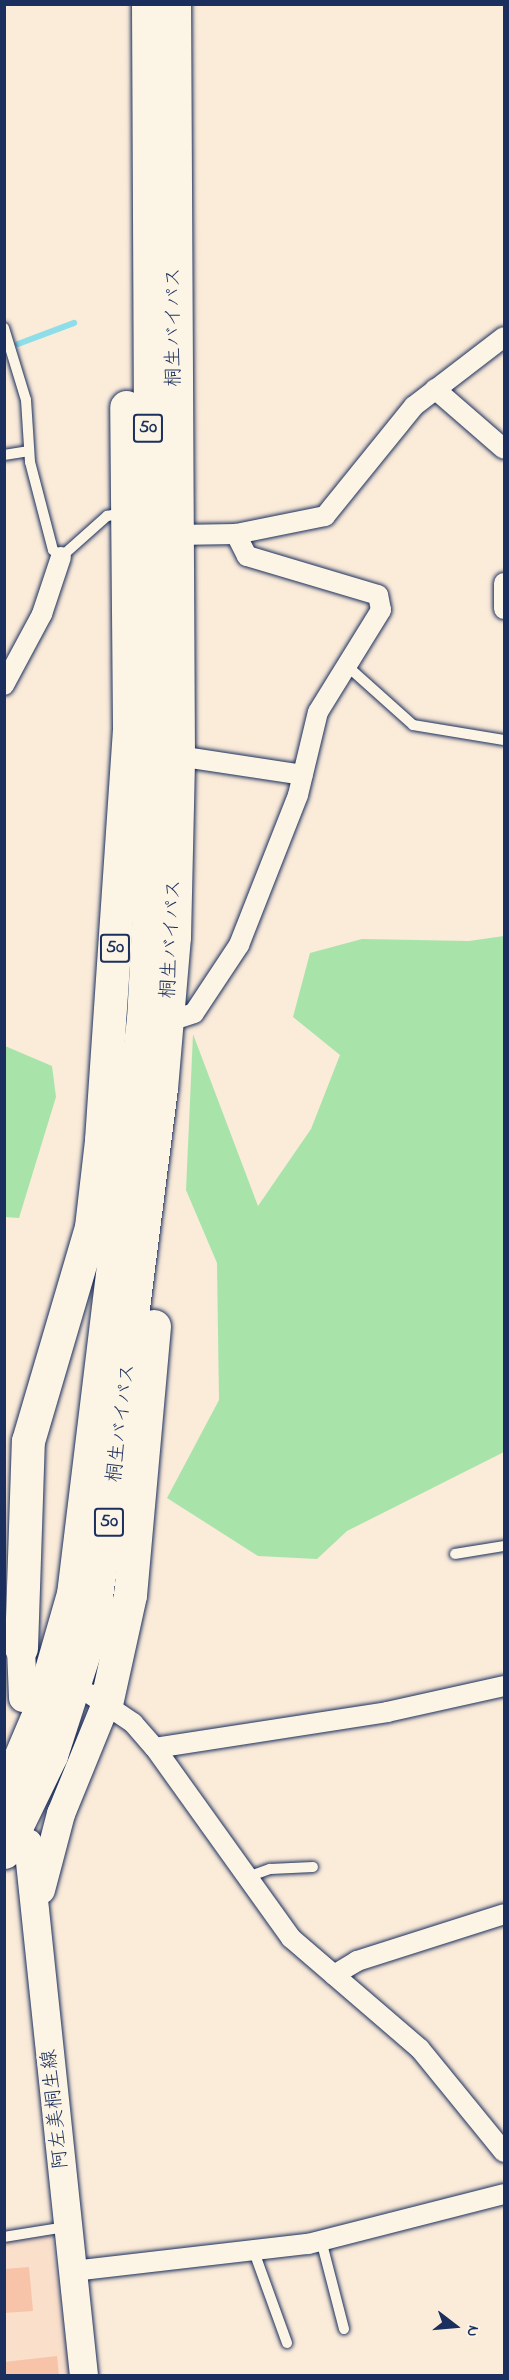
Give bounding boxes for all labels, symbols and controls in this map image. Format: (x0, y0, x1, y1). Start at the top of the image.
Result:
street label: 桐生バイパス (162, 267, 186, 387)
road number: 50 (132, 413, 164, 443)
street label: 桐生バイパス (157, 878, 187, 1000)
road number: 50 (98, 933, 132, 963)
street label: 桐生バイパス (103, 1362, 141, 1484)
road number: 50 (92, 1507, 126, 1537)
street label: 阿左美桐生線 (38, 2048, 74, 2170)
north arrow (425, 2296, 485, 2356)
text: N (459, 2322, 485, 2339)

